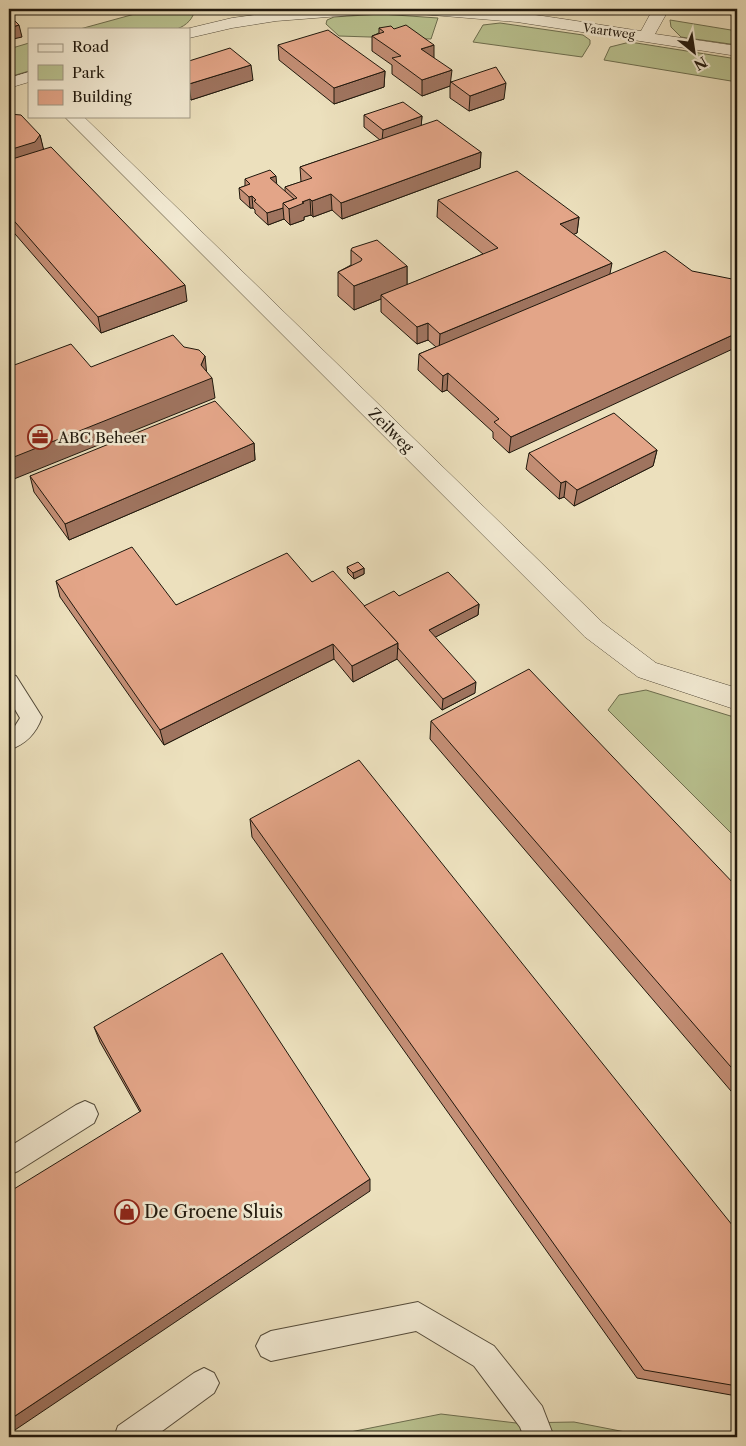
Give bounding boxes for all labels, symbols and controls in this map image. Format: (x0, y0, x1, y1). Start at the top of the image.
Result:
street label: Vaartweg (581, 20, 637, 42)
legend (28, 28, 190, 118)
north arrow (668, 28, 718, 78)
text: Road (72, 37, 109, 56)
text: N (691, 52, 710, 74)
text: Park (72, 63, 106, 82)
text: Building (72, 87, 132, 106)
street label: Zeilweg (365, 404, 417, 456)
office icon: ABC Beheer (27, 424, 53, 450)
place label: ABC Beheer (57, 428, 147, 447)
shop icon: De Groene Sluis (114, 1199, 140, 1225)
place label: De Groene Sluis (144, 1201, 283, 1223)

